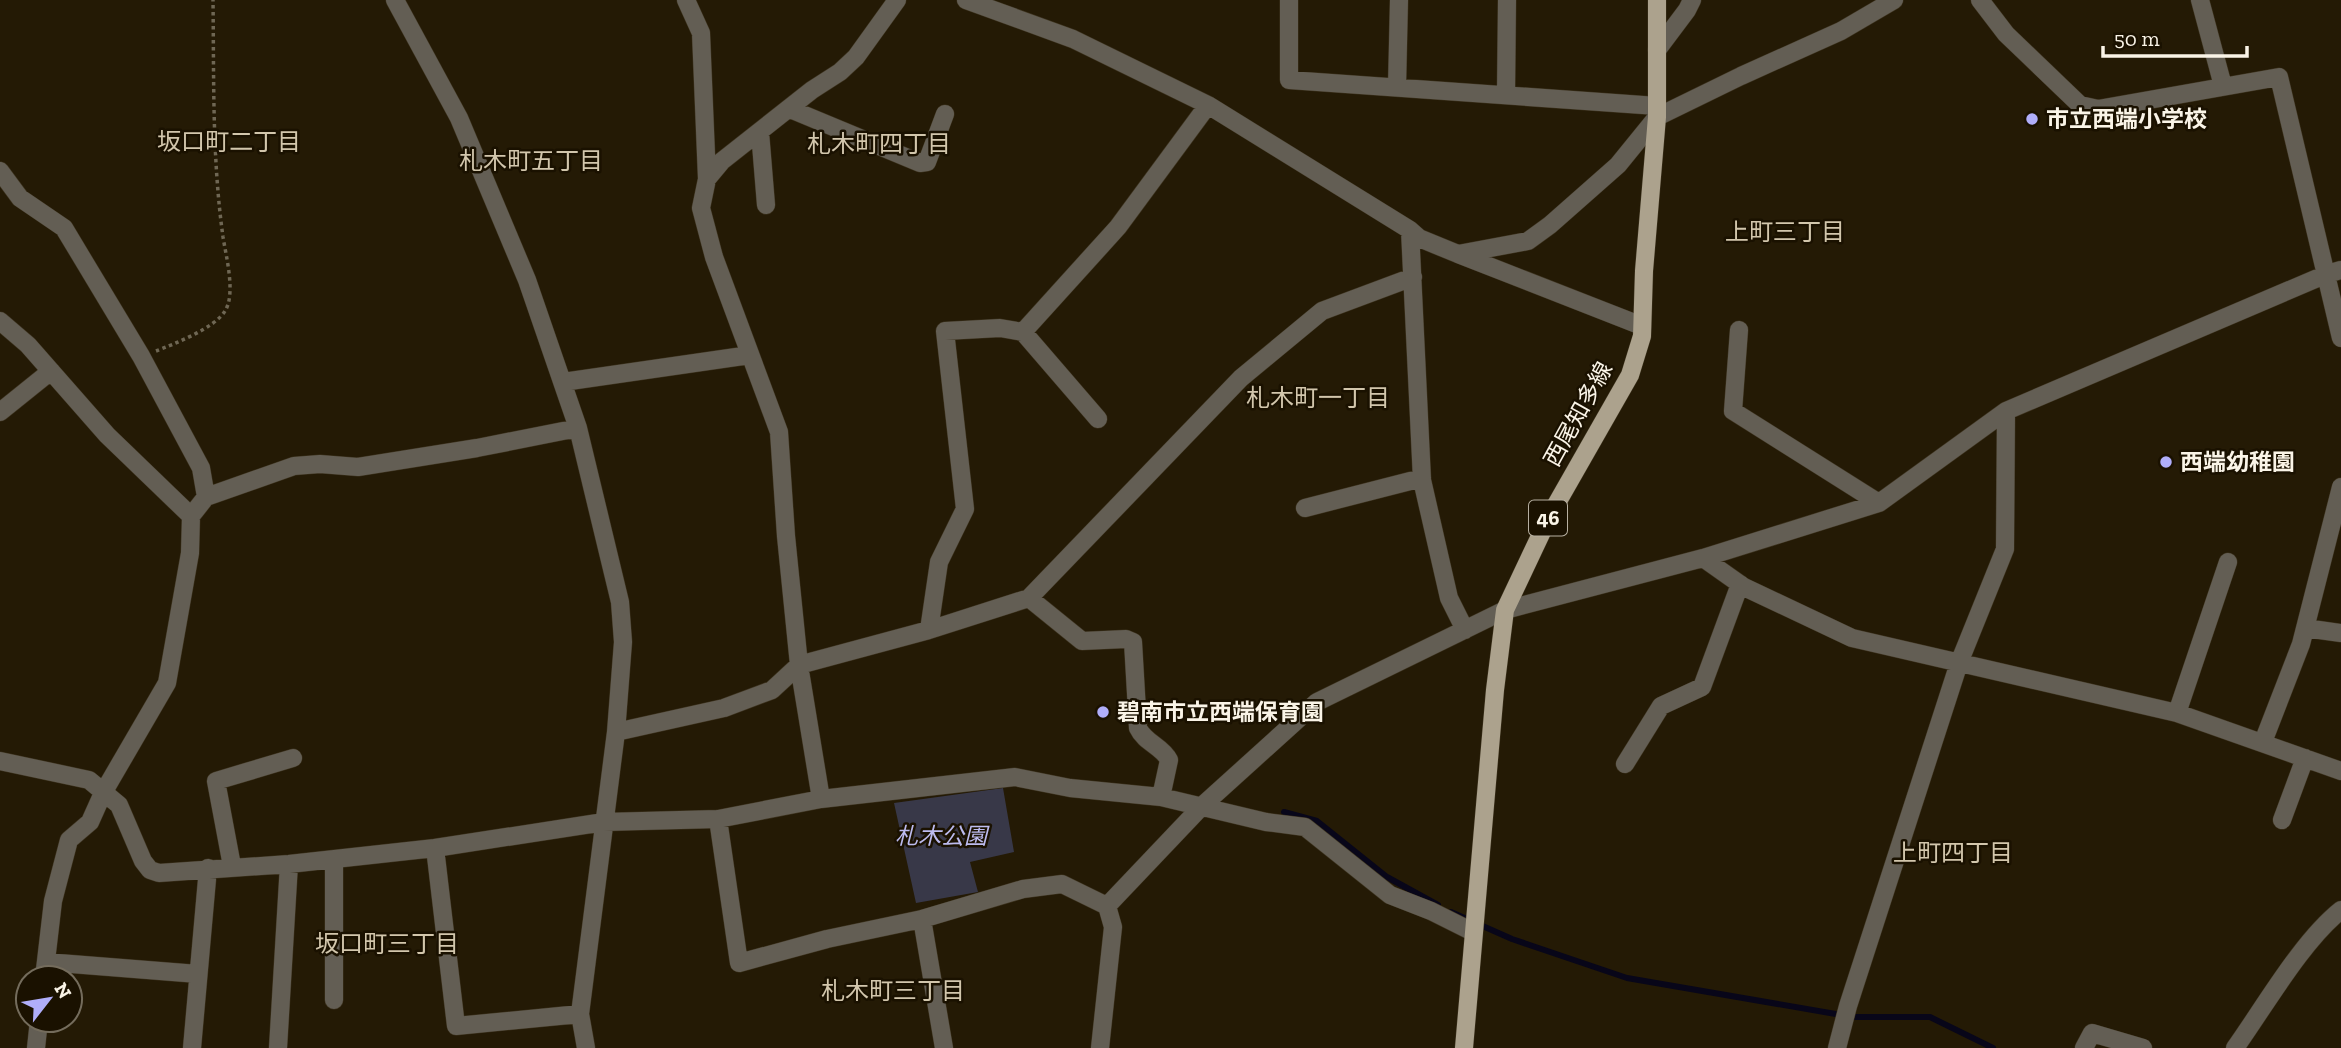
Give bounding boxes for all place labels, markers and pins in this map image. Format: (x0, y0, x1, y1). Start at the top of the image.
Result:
place label: 市立西端小学校 (2046, 105, 2207, 133)
marker: 市立西端小学校 (2024, 111, 2040, 127)
place label: 西端幼稚園 (2180, 448, 2295, 476)
marker: 西端幼稚園 (2158, 454, 2174, 470)
place label: 碧南市立西端保育園 (1117, 698, 1324, 726)
marker: 碧南市立西端保育園 (1095, 704, 1111, 720)

